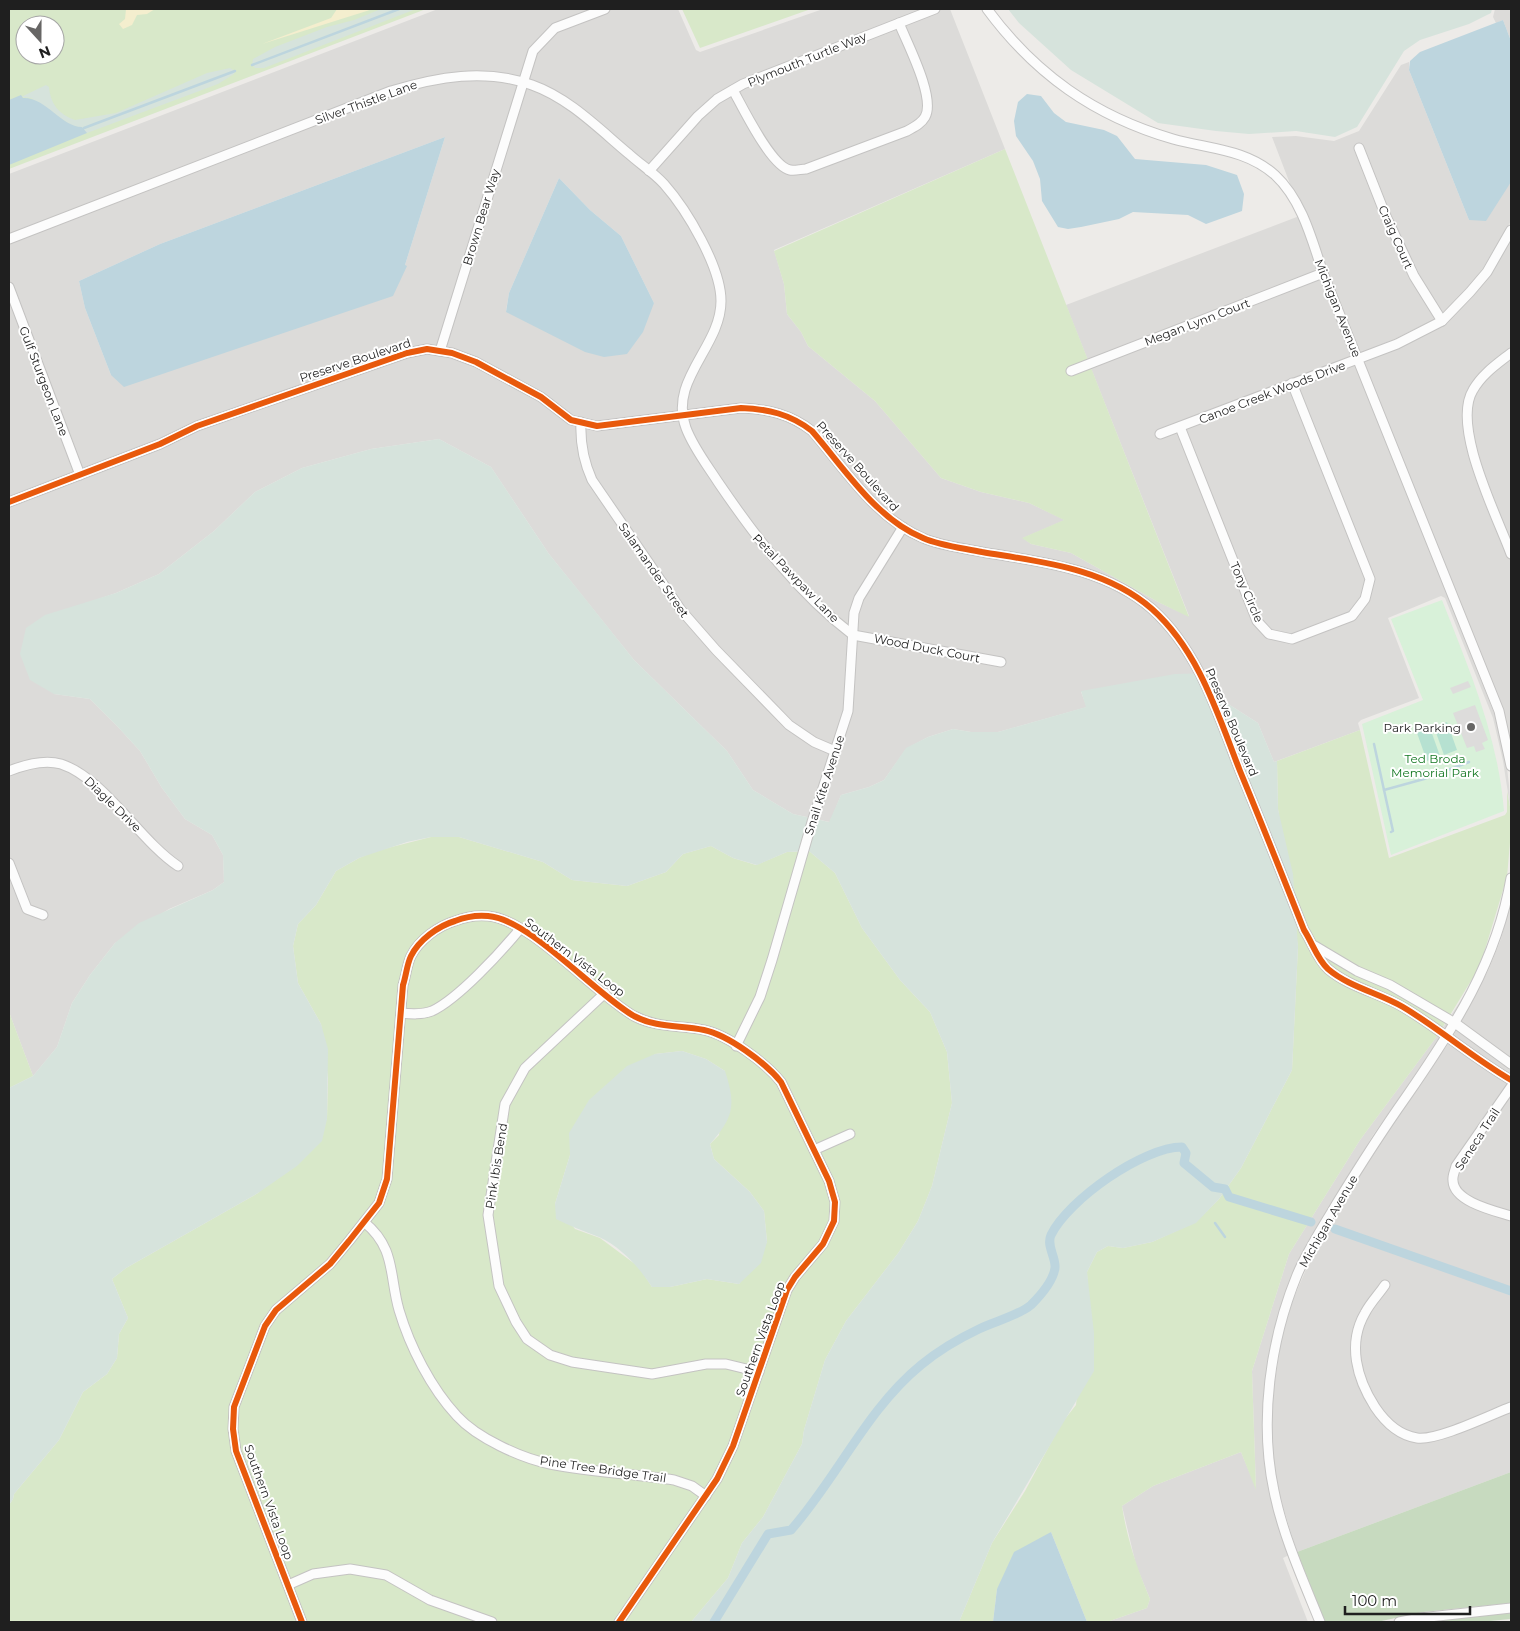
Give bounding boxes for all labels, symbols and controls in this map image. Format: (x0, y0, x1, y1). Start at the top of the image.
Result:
north arrow (15, 15, 65, 65)
street label: Plymouth Turtle Way (745, 28, 869, 90)
text: N (36, 42, 53, 63)
street label: Silver Thistle Lane (313, 77, 419, 127)
street label: Brown Bear Way (459, 167, 503, 267)
street label: Craig Court (1375, 203, 1417, 271)
street label: Michigan Avenue (1311, 257, 1365, 359)
street label: Megan Lynn Court (1142, 295, 1252, 349)
street label: Gulf Sturgeon Lane (16, 324, 72, 438)
street label: Preserve Boulevard (297, 335, 413, 385)
street label: Canoe Creek Woods Drive (1197, 357, 1347, 427)
street label: Preserve Boulevard (814, 418, 902, 514)
street label: Salamander Street (616, 520, 692, 620)
street label: Petal Pawpaw Lane (750, 530, 842, 626)
street label: Tony Circle (1227, 559, 1267, 625)
street label: Wood Duck Court (873, 630, 981, 666)
street label: Preserve Boulevard (1202, 666, 1262, 778)
place label: Park Parking (1383, 720, 1461, 735)
marker: Park Parking (1465, 721, 1477, 733)
street label: Snail Kite Avenue (801, 733, 847, 837)
park label: Ted Broda Memorial Park (1391, 751, 1480, 780)
street label: Diagle Drive (81, 773, 145, 835)
street label: Southern Vista Loop (522, 914, 628, 1000)
street label: Seneca Trail (1451, 1105, 1503, 1173)
street label: Pink Ibis Bend (482, 1122, 510, 1210)
street label: Michigan Avenue (1295, 1172, 1361, 1270)
street label: Southern Vista Loop (732, 1279, 788, 1399)
street label: Southern Vista Loop (241, 1442, 297, 1562)
street label: Pine Tree Bridge Trail (539, 1453, 667, 1485)
scale bar (1345, 1584, 1470, 1616)
text: 100 m (1352, 1591, 1397, 1610)

